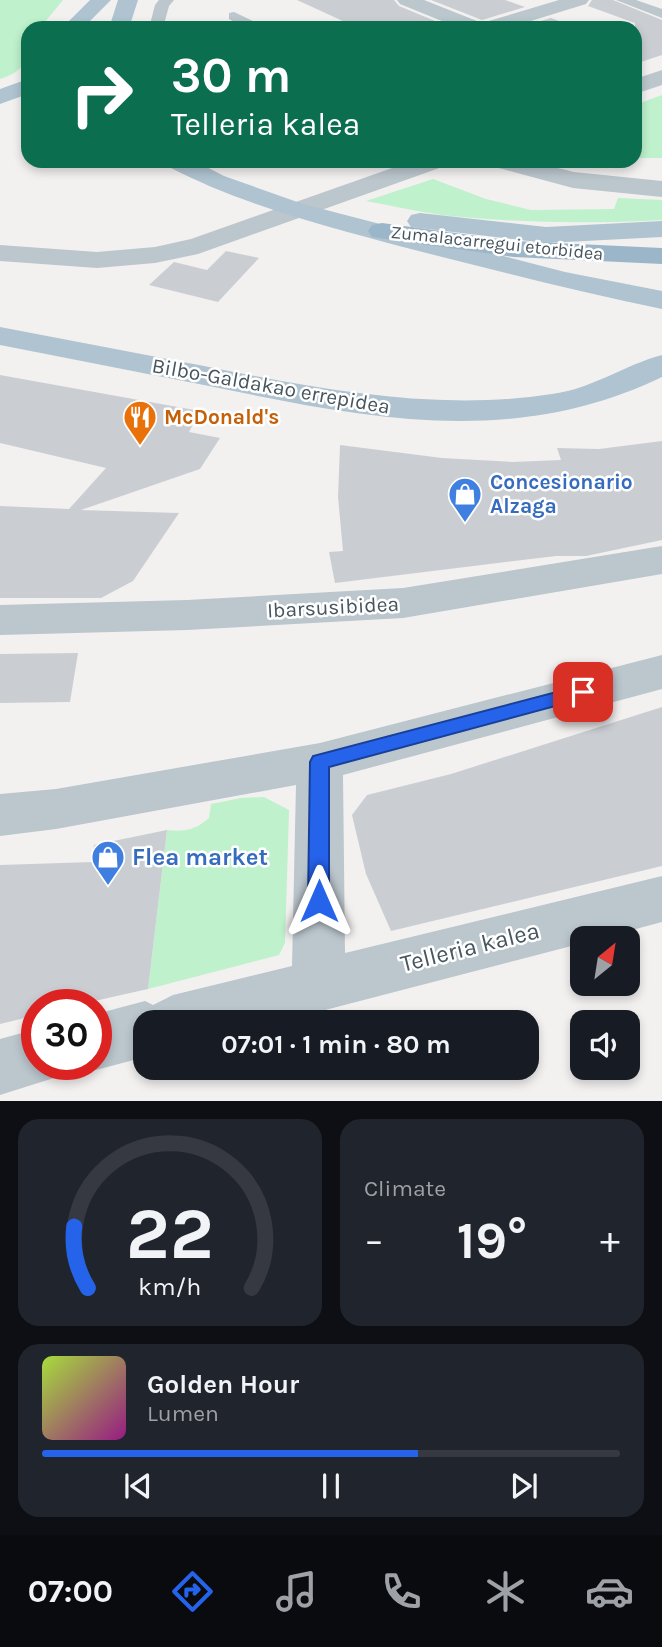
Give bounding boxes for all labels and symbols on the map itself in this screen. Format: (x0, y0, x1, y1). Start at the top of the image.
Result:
street label: Zumalacarregui etorbidea (390, 221, 604, 265)
street label: Bilbo-Galdakao errepidea (150, 353, 392, 419)
restaurant icon: McDonald's (121, 398, 159, 447)
place label: McDonald's (164, 405, 279, 429)
place label: Concesionario Alzaga (490, 470, 633, 518)
shop icon: Concesionario Alzaga (446, 475, 484, 524)
street label: Ibarsusibidea (266, 592, 400, 622)
pin (553, 662, 613, 722)
shop icon: Flea market (89, 838, 127, 887)
place label: Flea market (132, 843, 268, 871)
position arrow (282, 864, 356, 938)
street label: Telleria kalea (398, 916, 542, 978)
north arrow (570, 926, 640, 996)
speed limit sign: 30 (21, 989, 112, 1080)

